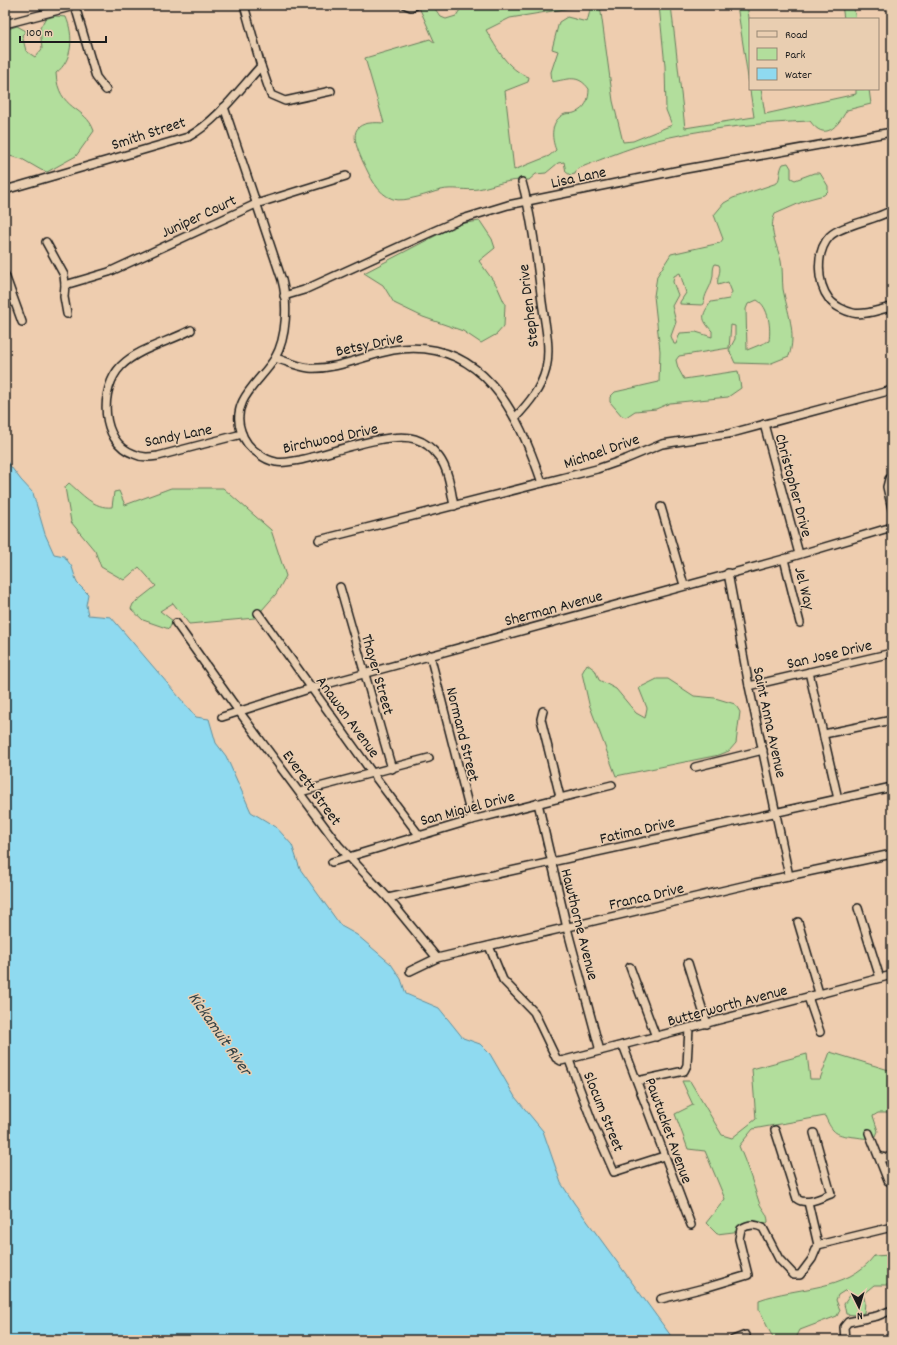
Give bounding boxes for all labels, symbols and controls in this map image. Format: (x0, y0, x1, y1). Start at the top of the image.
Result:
scale bar (20, 18, 106, 44)
legend (749, 18, 879, 90)
text: 100 m (26, 25, 53, 42)
text: Road (785, 27, 807, 44)
text: Park (785, 47, 806, 64)
text: Water (785, 67, 812, 84)
street label: Smith Street (109, 112, 189, 157)
street label: Lisa Lane (549, 161, 608, 196)
street label: Juniper Court (158, 190, 241, 245)
street label: Stephen Drive (513, 263, 546, 349)
street label: Betsy Drive (334, 327, 405, 364)
street label: Birchwood Drive (281, 418, 380, 461)
street label: Sandy Lane (143, 419, 214, 454)
street label: Michael Drive (561, 429, 643, 476)
street label: Christopher Drive (768, 431, 817, 540)
street label: Jel Way (787, 565, 820, 613)
street label: Sherman Avenue (502, 585, 605, 634)
street label: Thayer Street (354, 632, 399, 718)
street label: San Jose Drive (785, 634, 874, 676)
street label: Saint Anna Avenue (746, 665, 792, 780)
street label: Anawan Avenue (309, 672, 385, 763)
street label: Normand Street (439, 685, 484, 784)
street label: Everett Street (276, 746, 346, 831)
street label: San Miguel Drive (418, 786, 518, 833)
street label: Fatima Drive (598, 812, 677, 851)
street label: Hawthorne Avenue (554, 866, 604, 983)
street label: Franca Drive (607, 878, 686, 917)
street label: Butterworth Avenue (665, 979, 790, 1033)
water label: Kickamuit River (181, 988, 257, 1083)
street label: Slocum Street (576, 1068, 629, 1156)
street label: Pawtucket Avenue (638, 1075, 697, 1187)
north arrow (839, 1287, 879, 1327)
text: N (856, 1307, 863, 1323)

